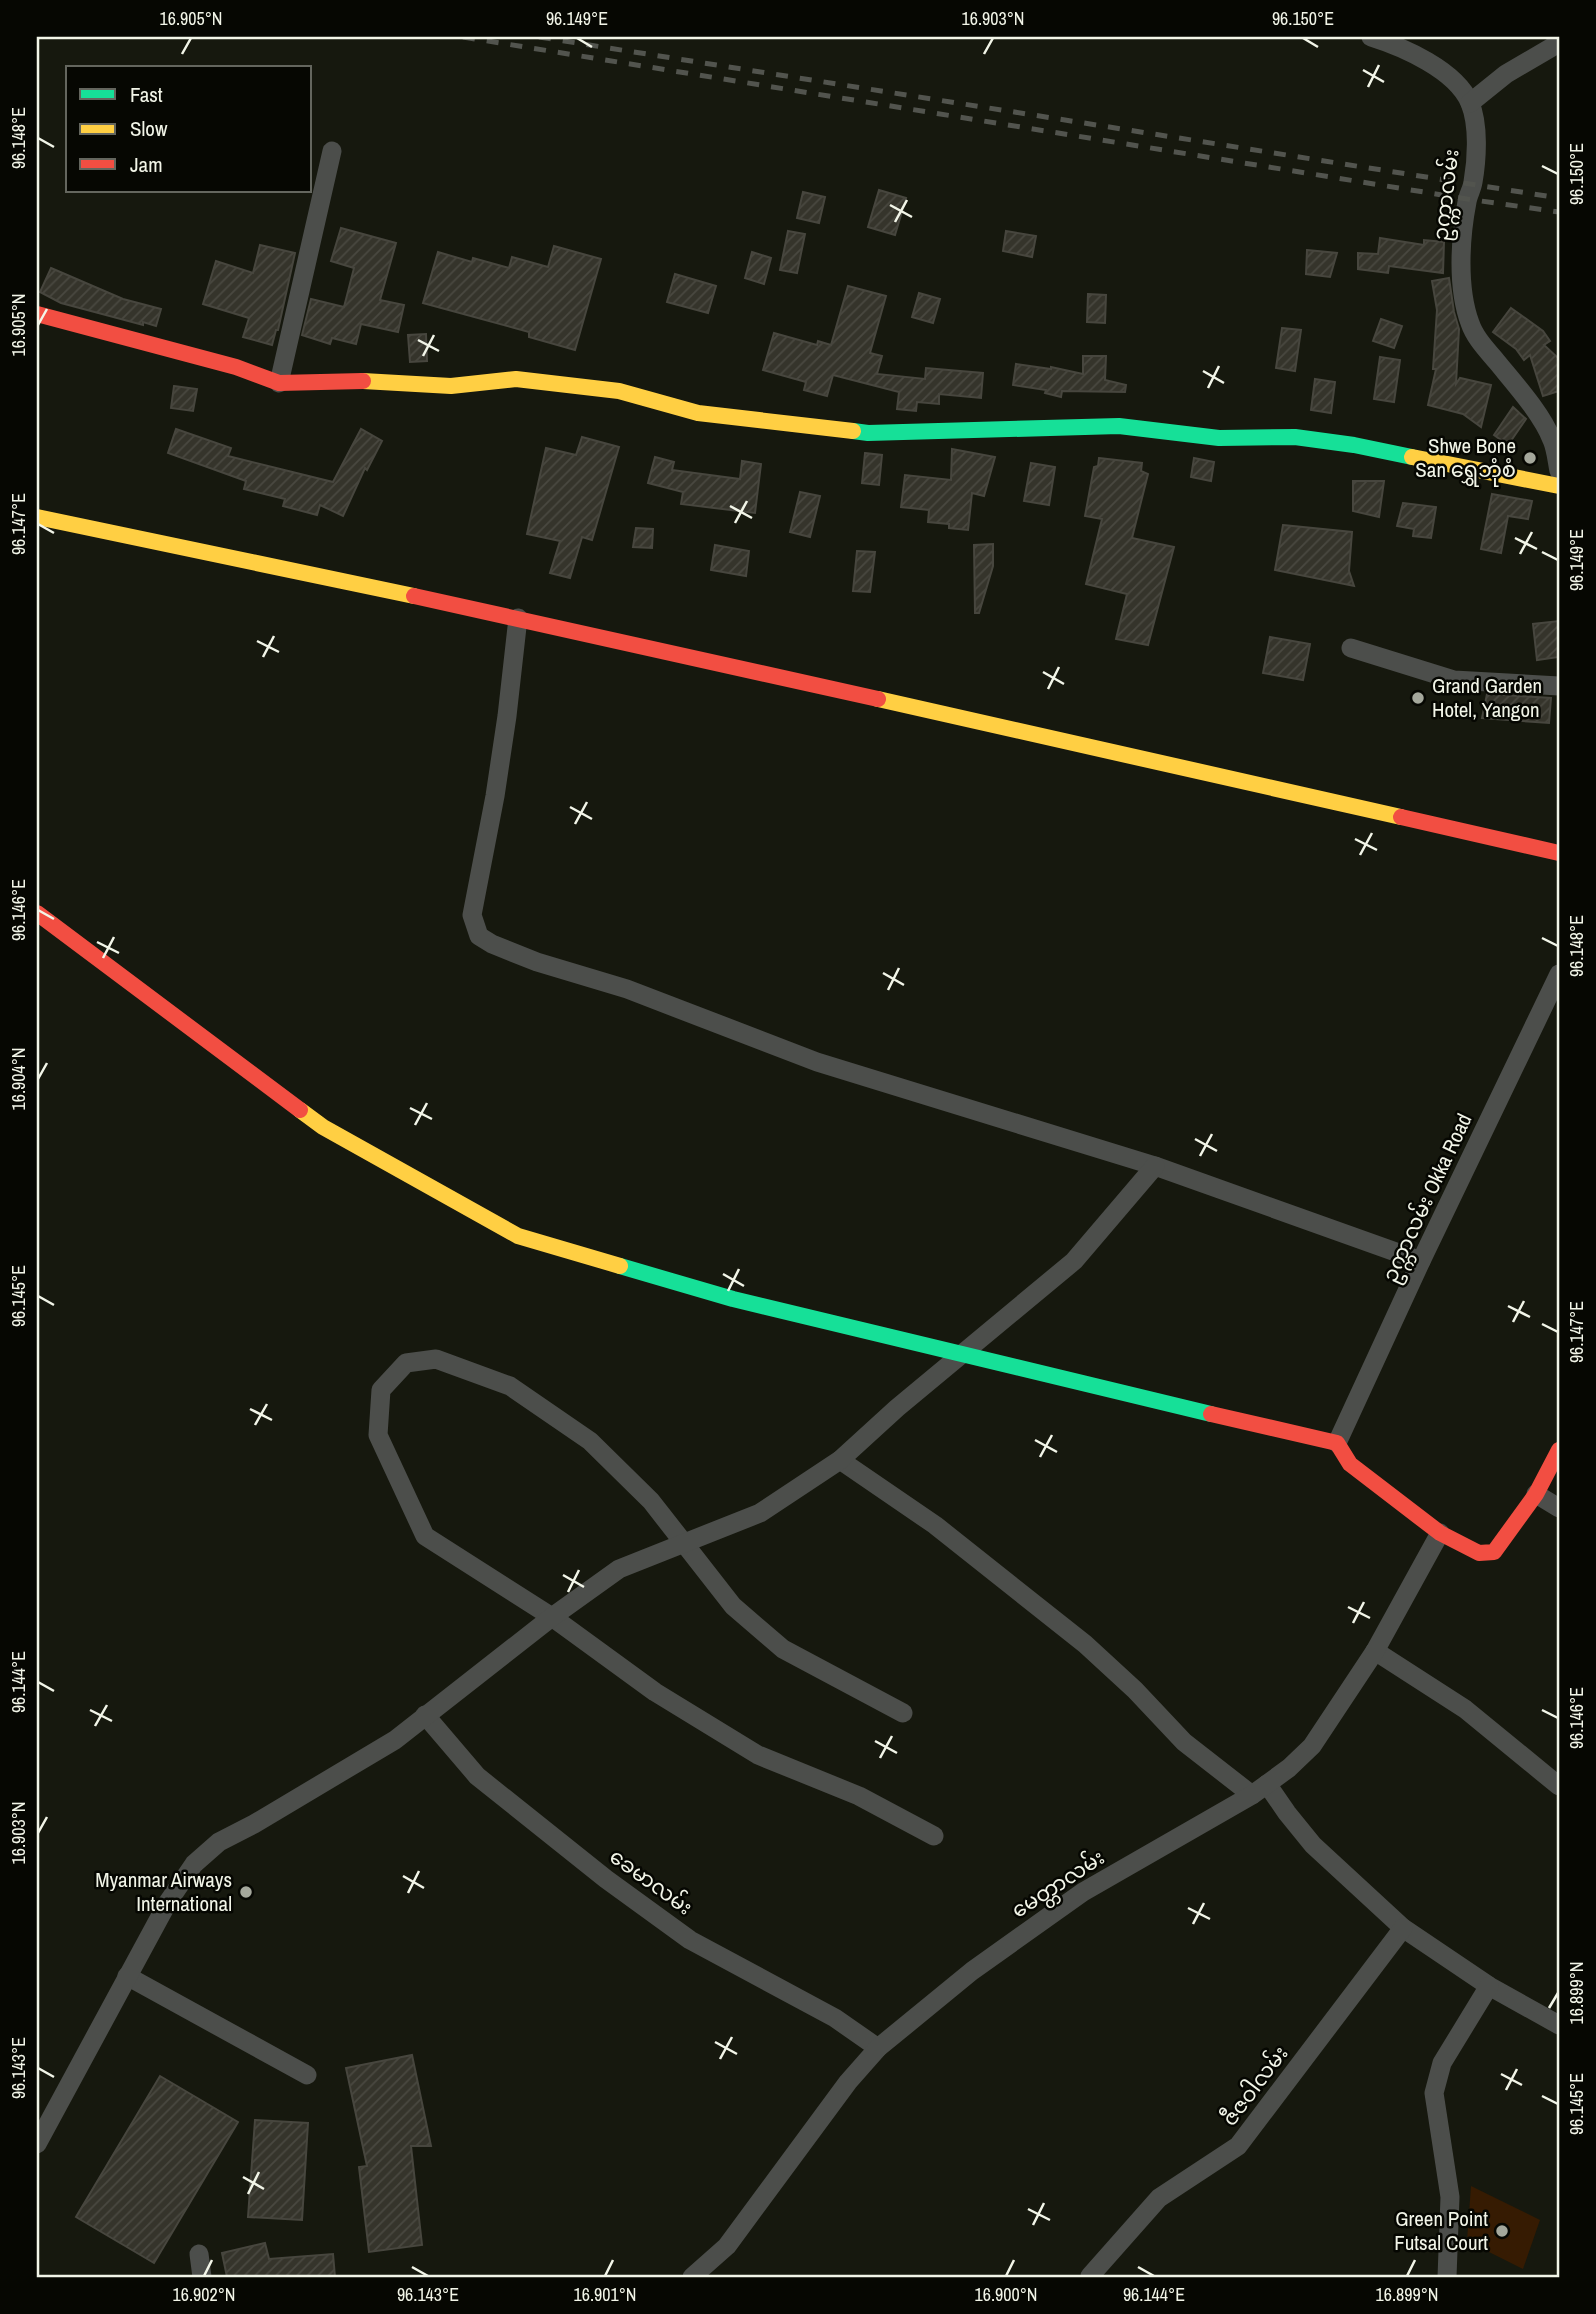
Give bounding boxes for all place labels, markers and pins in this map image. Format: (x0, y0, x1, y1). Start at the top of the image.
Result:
place label: Shwe Bone San ရွှေဘုံစံ (1415, 431, 1516, 487)
marker: Shwe Bone San ရွှေဘုံစံ (1522, 450, 1538, 466)
place label: Grand Garden Hotel, Yangon (1432, 671, 1542, 724)
marker: Grand Garden Hotel, Yangon (1410, 690, 1426, 706)
place label: Myanmar Airways International (95, 1865, 232, 1918)
marker: Myanmar Airways International (238, 1884, 254, 1900)
place label: Green Point Futsal Court (1394, 2204, 1488, 2257)
marker: Green Point Futsal Court (1494, 2223, 1510, 2239)

